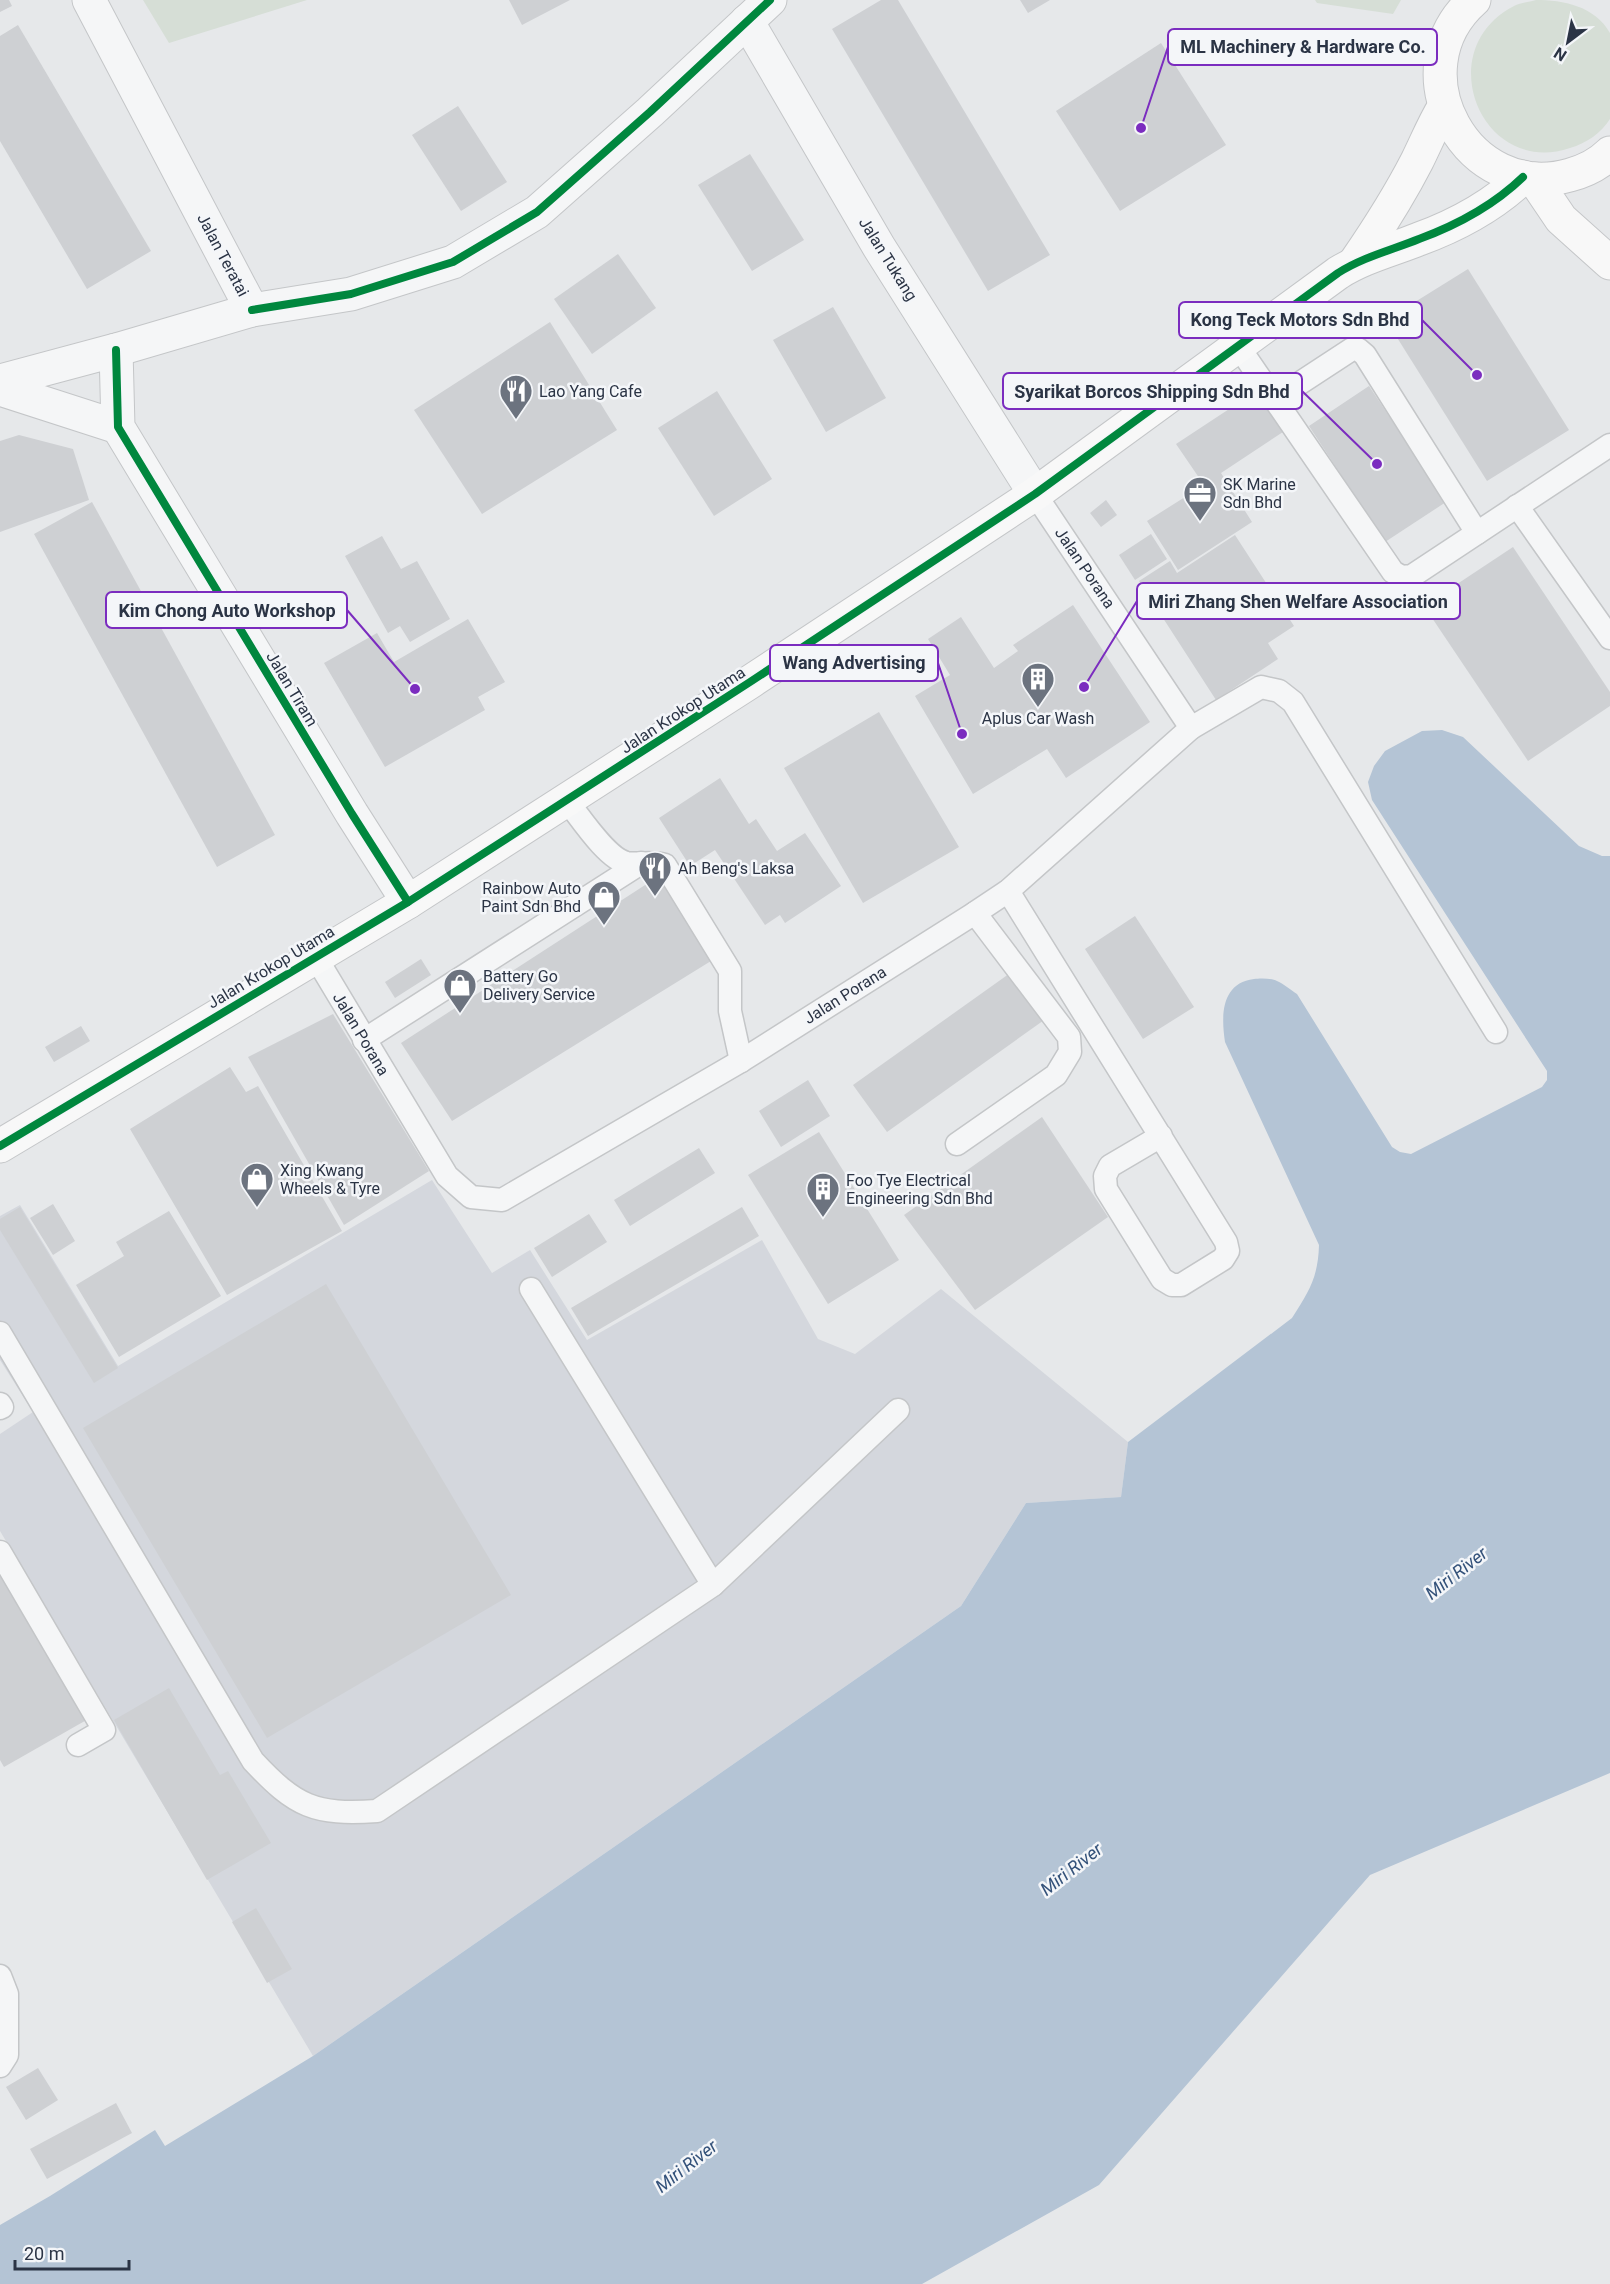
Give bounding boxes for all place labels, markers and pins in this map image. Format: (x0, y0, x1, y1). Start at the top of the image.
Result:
callout: ML Machinery & Hardware Co. (1168, 29, 1437, 65)
callout: Kong Teck Motors Sdn Bhd (1179, 302, 1422, 338)
restaurant icon: Lao Yang Cafe (498, 373, 534, 420)
callout: Syarikat Borcos Shipping Sdn Bhd (1003, 373, 1302, 409)
place label: Lao Yang Cafe (539, 382, 642, 401)
office icon: SK Marine Sdn Bhd (1182, 475, 1218, 522)
place label: SK Marine Sdn Bhd (1223, 475, 1296, 512)
callout: Miri Zhang Shen Welfare Association (1137, 583, 1460, 619)
callout: Kim Chong Auto Workshop (106, 592, 347, 628)
callout: Wang Advertising (770, 645, 938, 681)
building icon: Aplus Car Wash (1020, 661, 1056, 708)
place label: Aplus Car Wash (982, 709, 1094, 728)
restaurant icon: Ah Beng's Laksa (637, 850, 673, 897)
place label: Ah Beng's Laksa (678, 859, 794, 878)
place label: Rainbow Auto Paint Sdn Bhd (481, 879, 581, 916)
shop icon: Rainbow Auto Paint Sdn Bhd (586, 879, 622, 926)
shop icon: Battery Go Delivery Service (442, 967, 478, 1014)
place label: Battery Go Delivery Service (483, 967, 595, 1004)
shop icon: Xing Kwang Wheels & Tyre (239, 1161, 275, 1208)
place label: Xing Kwang Wheels & Tyre (280, 1161, 380, 1198)
building icon: Foo Tye Electrical Engineering Sdn Bhd (805, 1171, 841, 1218)
place label: Foo Tye Electrical Engineering Sdn Bhd (846, 1171, 993, 1208)

